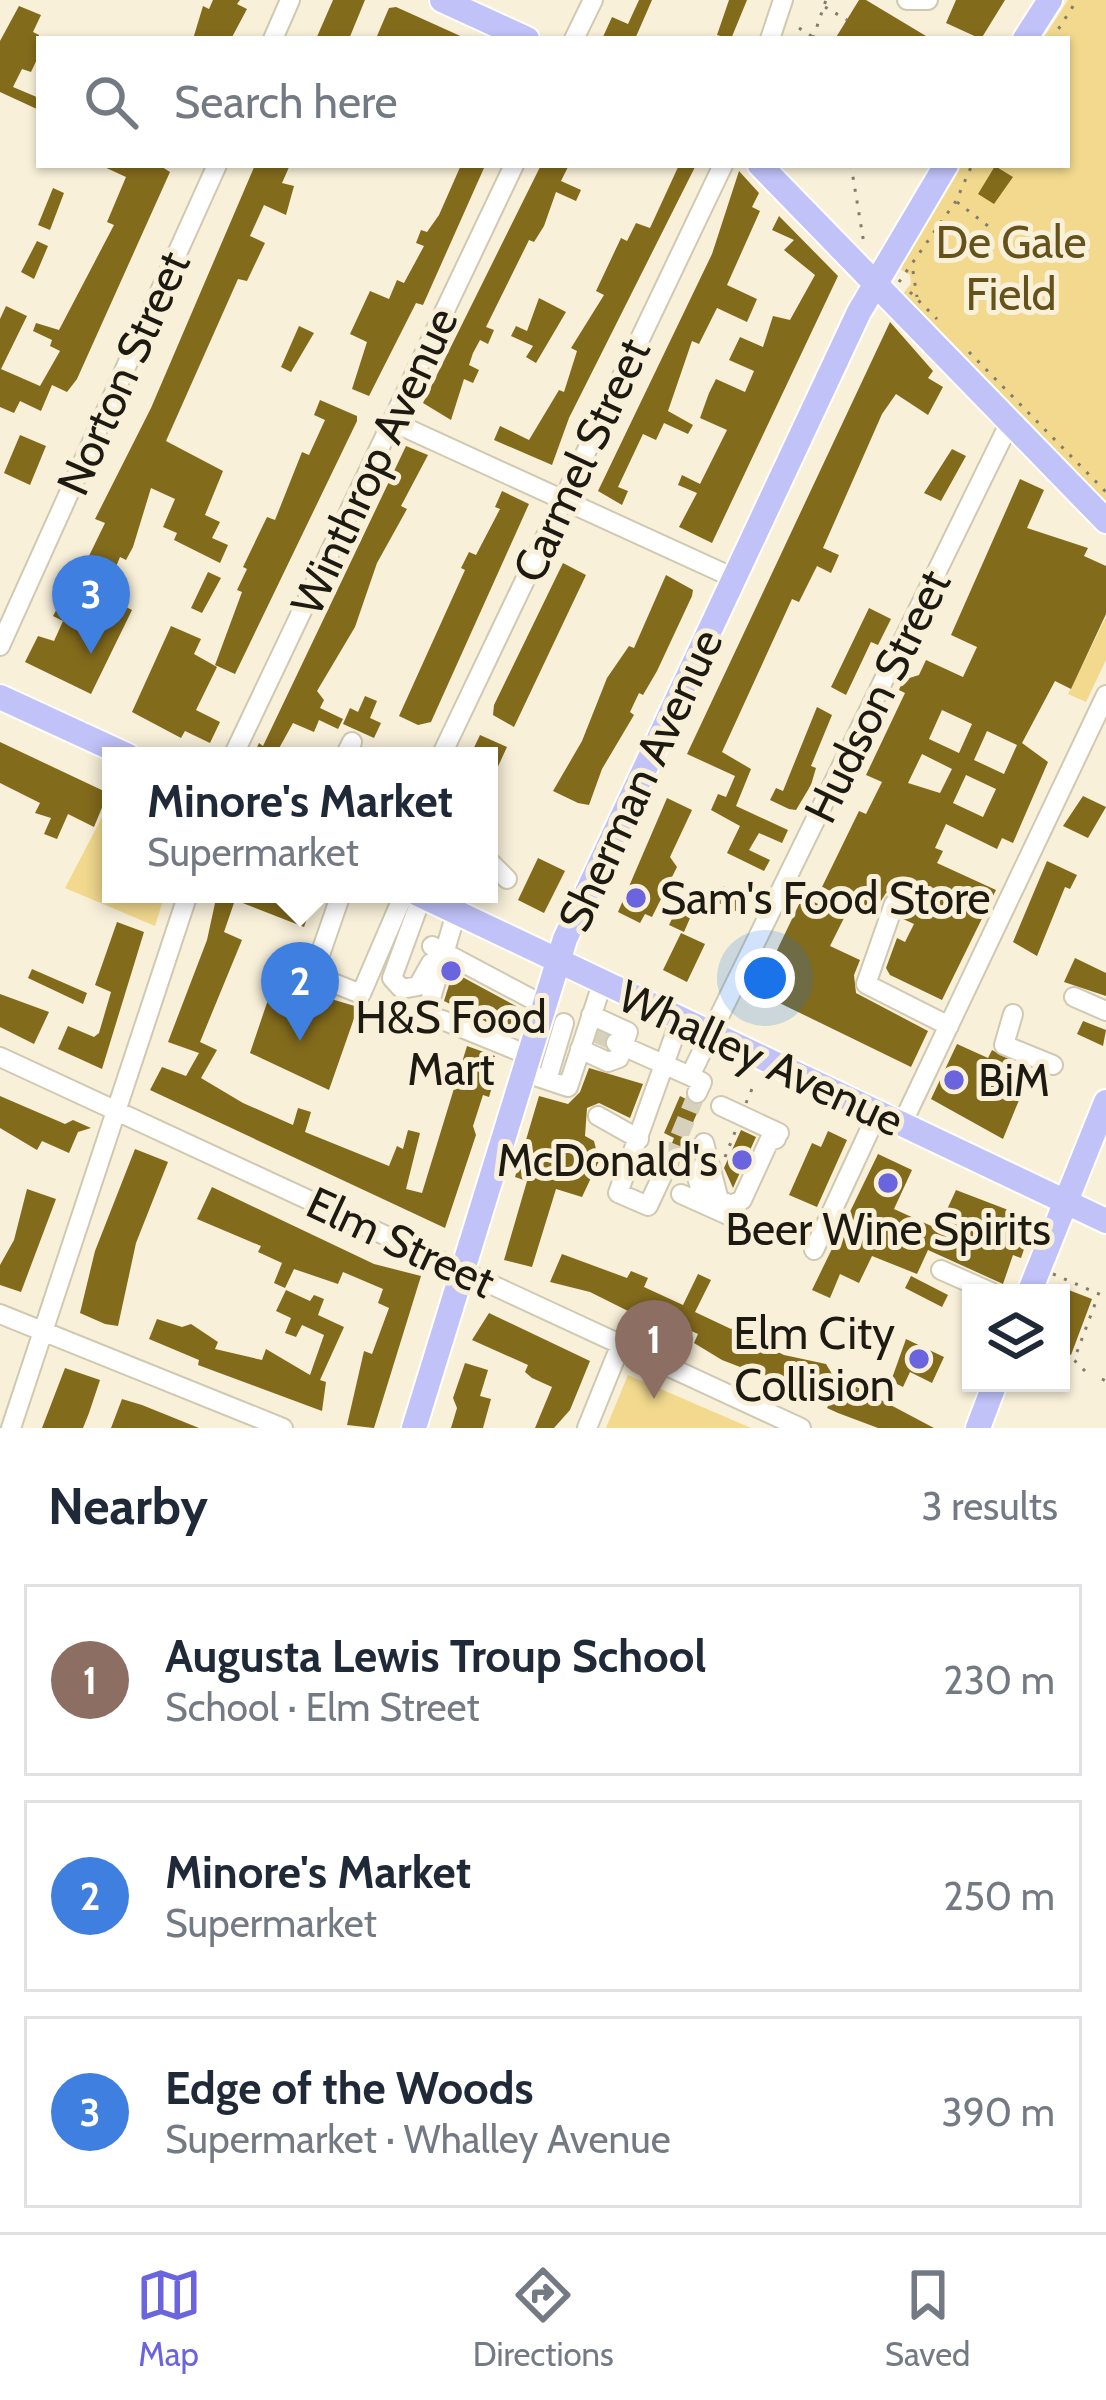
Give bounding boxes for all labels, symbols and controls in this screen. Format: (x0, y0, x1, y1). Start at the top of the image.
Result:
search box (36, 36, 1070, 168)
icon: search (78, 69, 144, 135)
text: Search here (174, 75, 398, 129)
park label: De Gale Field (936, 215, 1086, 321)
street label: Norton Street (45, 243, 201, 503)
street label: Winthrop Avenue (279, 299, 469, 623)
street label: Carmel Street (501, 330, 661, 590)
pin: 3 (52, 555, 130, 654)
street label: Hudson Street (793, 561, 961, 831)
street label: Sherman Avenue (546, 621, 734, 939)
popup (102, 747, 498, 903)
text: Minore's Market (147, 774, 453, 828)
text: Supermarket (147, 828, 359, 876)
place label: Sam's Food Store (660, 871, 991, 925)
marker: Sam's Food Store (623, 885, 649, 911)
pin: 2 (261, 942, 339, 1041)
your location (735, 948, 795, 1008)
marker: H&S Food Mart (438, 958, 464, 984)
street label: Whalley Avenue (610, 968, 912, 1148)
place label: H&S Food Mart (355, 990, 547, 1096)
place label: BiM (978, 1053, 1050, 1107)
marker: BiM (941, 1067, 967, 1093)
place label: McDonald's (497, 1133, 718, 1187)
marker: McDonald's (729, 1147, 755, 1173)
marker: Beer Wine Spirits (875, 1170, 901, 1196)
street label: Elm Street (299, 1175, 503, 1309)
place label: Beer Wine Spirits (725, 1202, 1051, 1256)
map controls (962, 1284, 1070, 1392)
button: layers (962, 1284, 1070, 1392)
pin: 1 (615, 1300, 693, 1399)
place label: Elm City Collision (733, 1306, 895, 1412)
marker: Elm City Collision (906, 1346, 932, 1372)
text: Nearby (48, 1475, 208, 1537)
text: 3 results (921, 1482, 1058, 1530)
text: Augusta Lewis Troup School (165, 1629, 706, 1683)
text: 1 (83, 1656, 97, 1704)
text: 230 m (943, 1656, 1055, 1704)
text: School · Elm Street (165, 1683, 480, 1731)
text: Minore's Market (165, 1845, 471, 1899)
text: 2 (80, 1872, 100, 1920)
text: 250 m (943, 1872, 1055, 1920)
text: Supermarket (165, 1899, 377, 1947)
text: Edge of the Woods (165, 2061, 533, 2115)
text: 3 (79, 2088, 101, 2136)
text: 390 m (942, 2088, 1055, 2136)
text: Supermarket · Whalley Avenue (165, 2115, 671, 2163)
tab: Map (136, 2262, 202, 2374)
tab: Directions (473, 2262, 614, 2374)
tab: Saved (885, 2262, 970, 2374)

